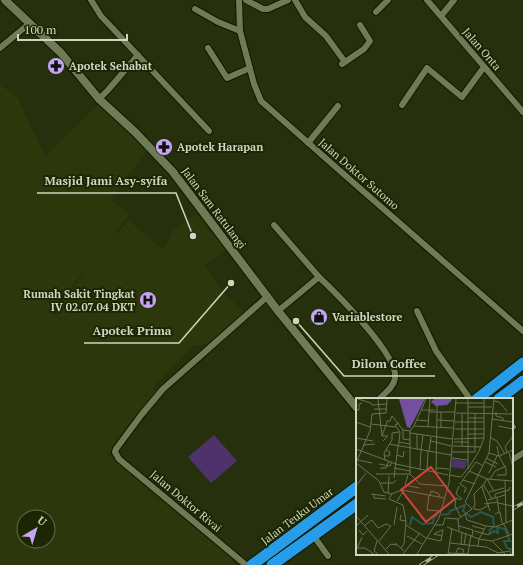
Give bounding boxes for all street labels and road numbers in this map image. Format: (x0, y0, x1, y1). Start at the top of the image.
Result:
street label: Jalan Onta (460, 25, 505, 73)
street label: Jalan Doktor Sutomo (316, 135, 402, 213)
street label: Jalan Sam Ratulangi (179, 164, 249, 252)
street label: Jalan Doktor Rivai (148, 467, 224, 535)
street label: Jalan Teuku Umar (258, 484, 336, 548)

